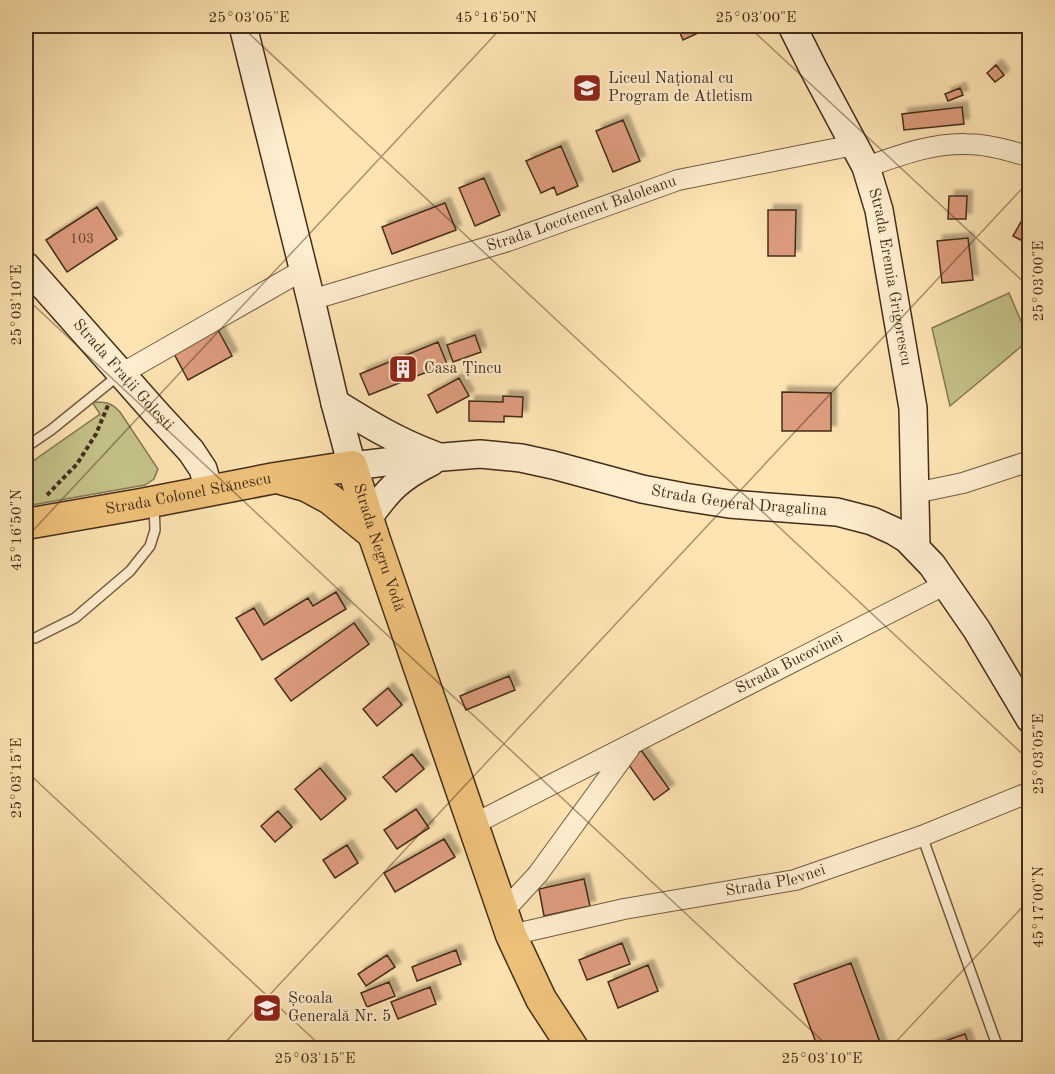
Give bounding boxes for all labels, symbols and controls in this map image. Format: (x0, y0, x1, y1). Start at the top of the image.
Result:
text: 25°03'05"E (209, 11, 289, 26)
text: 45°16'50"N (455, 11, 537, 26)
text: 25°03'00"E (716, 11, 796, 26)
place label: Liceul Național cu Program de Atletism (608, 71, 753, 105)
school or university icon: Liceul Național cu Program de Atletism (571, 72, 603, 104)
street label: Strada Locotenent Baloleanu (485, 173, 679, 255)
street label: Strada Eremia Grigorescu (865, 186, 914, 368)
house number: 103 (70, 232, 94, 246)
text: 25°03'00"E (1032, 241, 1047, 321)
text: 25°03'10"E (10, 265, 25, 345)
street label: Strada Frații Golești (69, 317, 176, 434)
building icon: Casa Țincu (387, 353, 419, 385)
place label: Casa Țincu (424, 361, 502, 378)
street label: Strada Colonel Stănescu (104, 471, 273, 518)
street label: Strada Negru Vodă (350, 482, 407, 614)
street label: Strada General Dragalina (649, 483, 828, 519)
text: 45°16'50"N (10, 489, 25, 571)
street label: Strada Bucovinei (733, 630, 846, 697)
text: 25°03'05"E (1032, 714, 1047, 794)
text: 25°03'15"E (10, 738, 25, 818)
street label: Strada Plevnei (724, 862, 828, 900)
text: 45°17'00"N (1032, 866, 1047, 948)
place label: Școala Generală Nr. 5 (288, 991, 391, 1025)
school or university icon: Școala Generală Nr. 5 (251, 992, 283, 1024)
text: 25°03'15"E (275, 1052, 355, 1067)
text: 25°03'10"E (782, 1052, 862, 1067)

